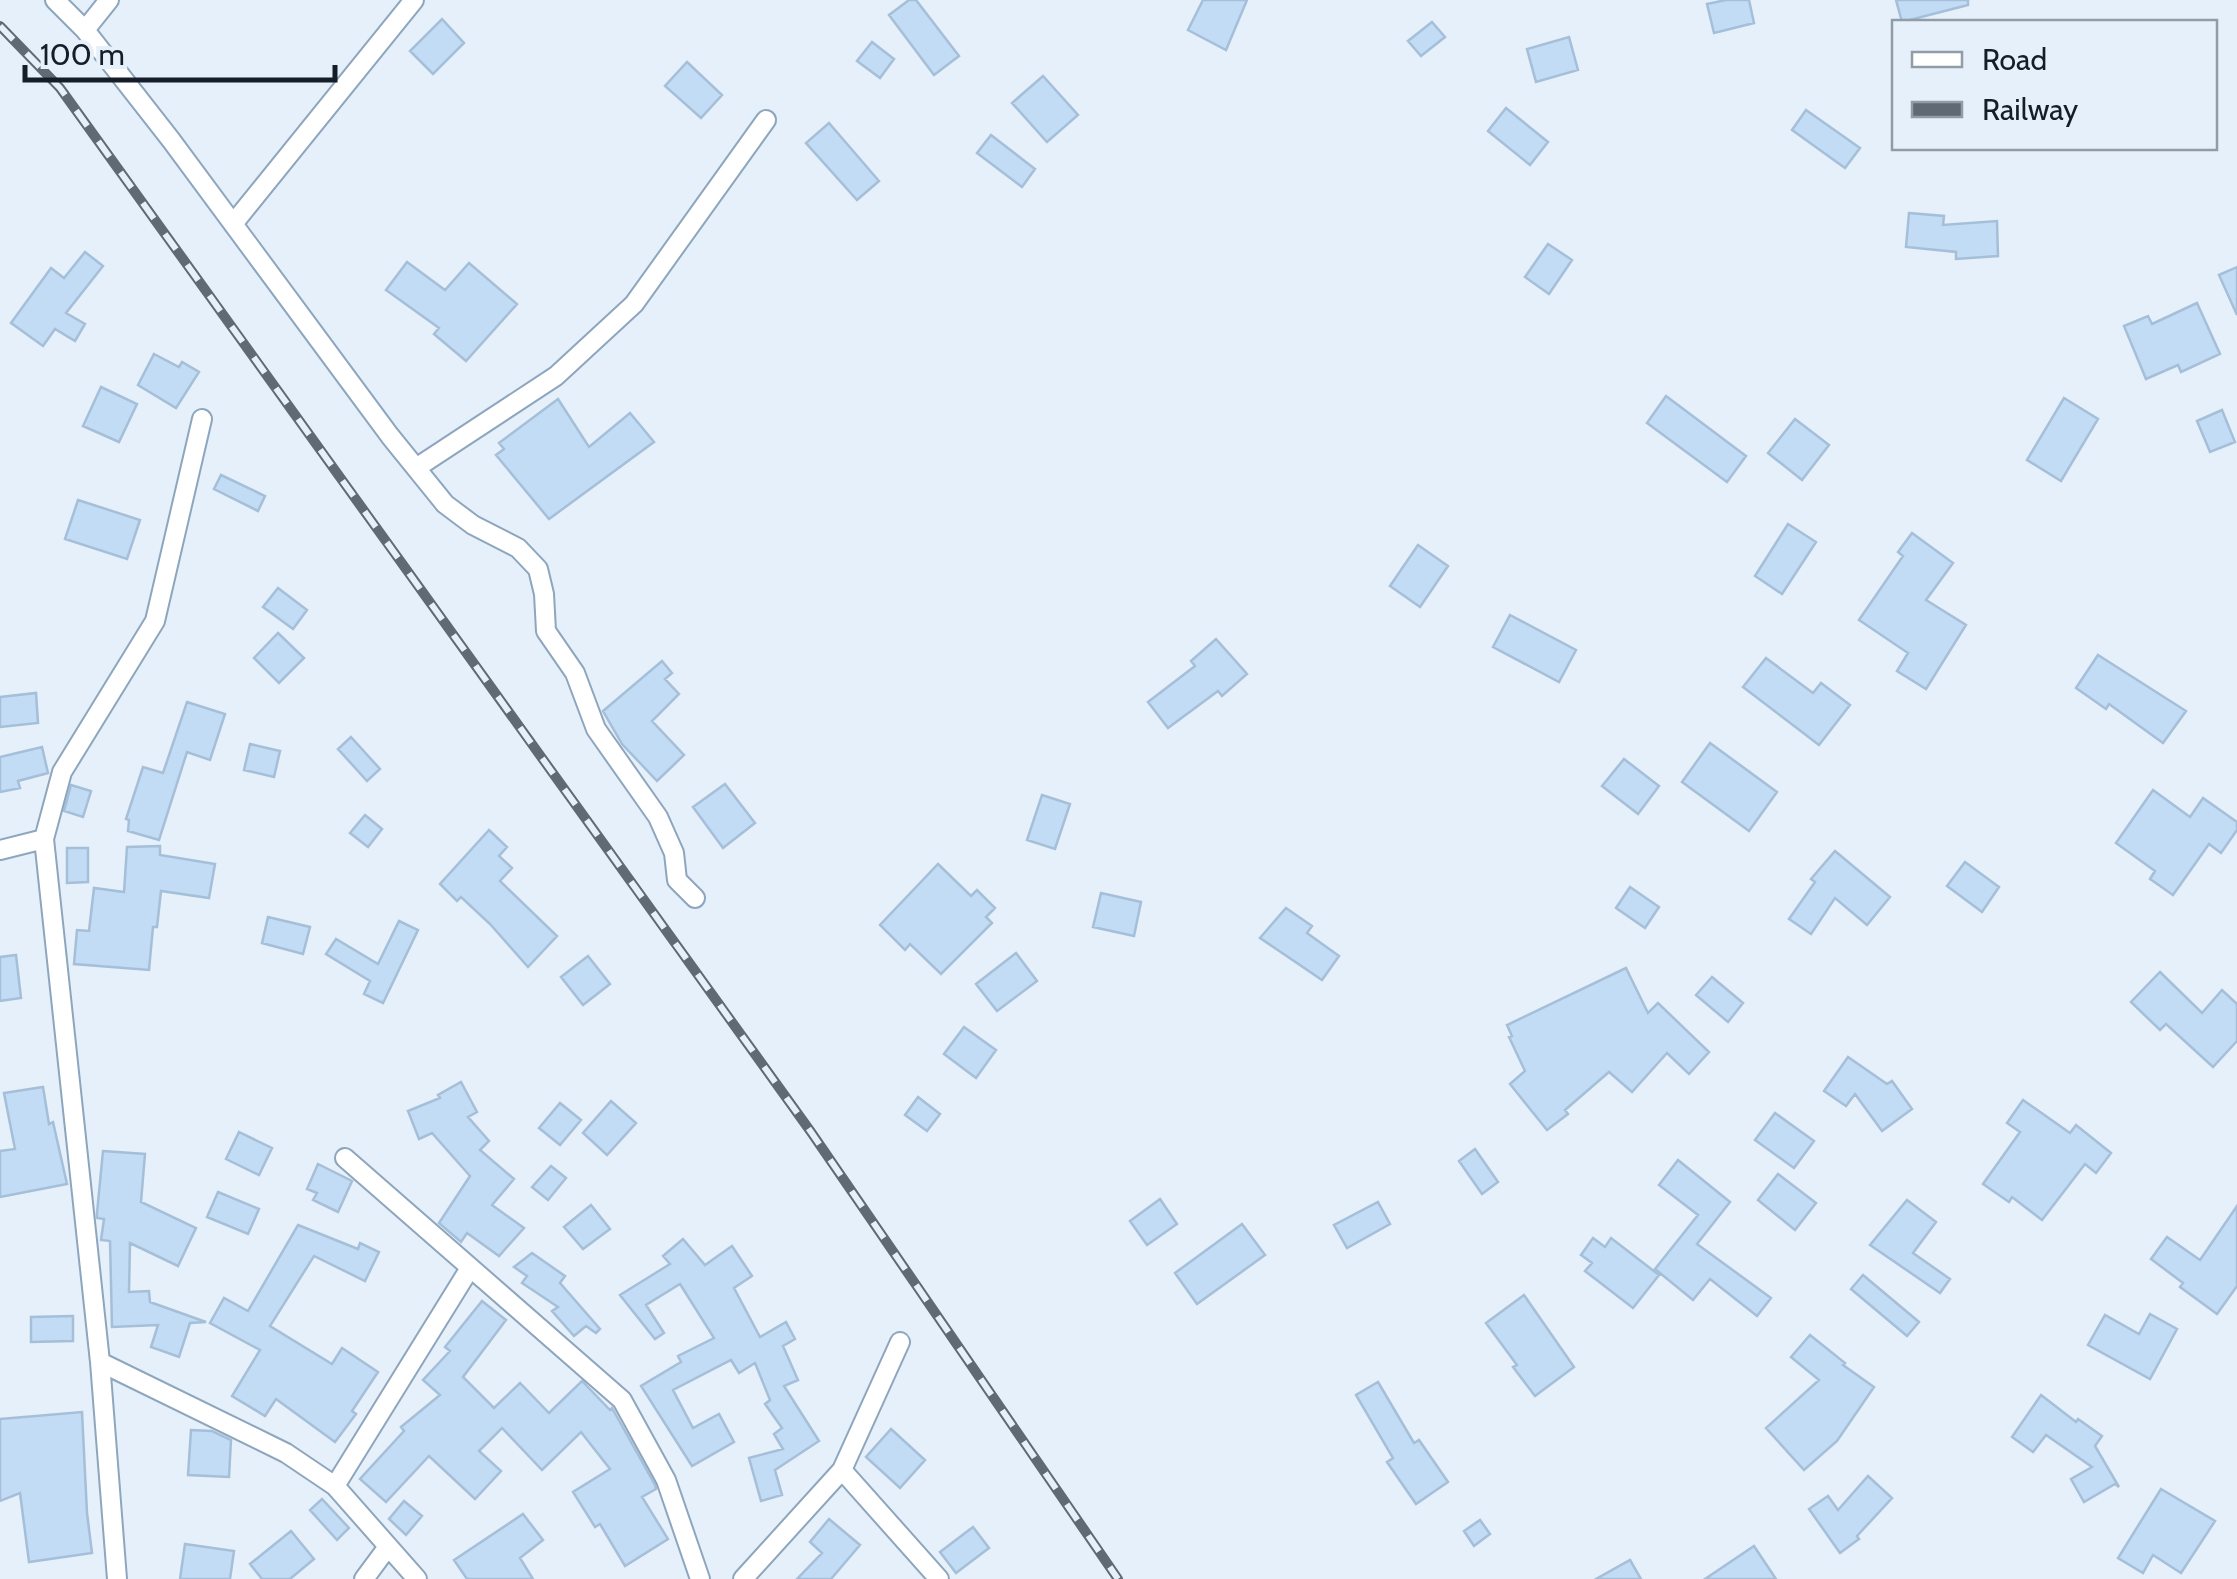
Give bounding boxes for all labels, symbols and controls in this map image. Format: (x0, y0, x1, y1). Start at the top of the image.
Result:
scale bar (25, 20, 335, 82)
legend (1892, 20, 2217, 150)
text: 100 m (40, 36, 125, 73)
text: Road (1982, 41, 2047, 78)
text: Railway (1982, 91, 2078, 128)

